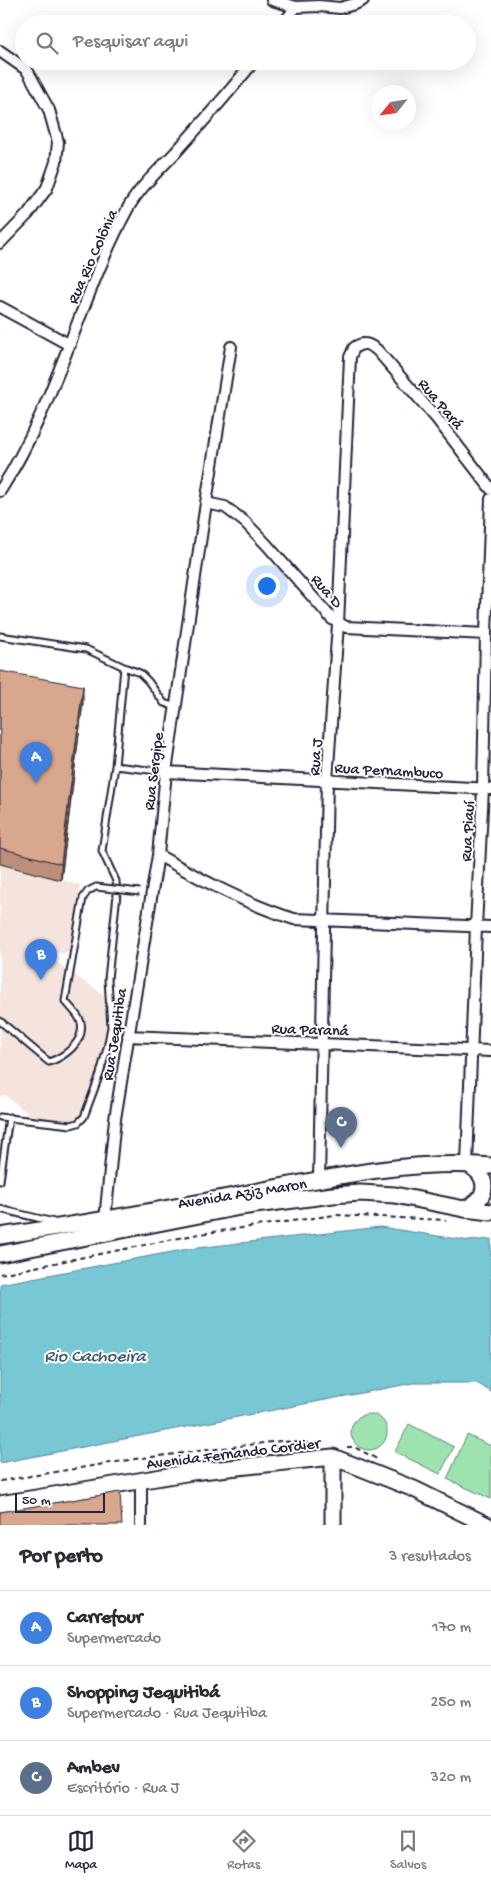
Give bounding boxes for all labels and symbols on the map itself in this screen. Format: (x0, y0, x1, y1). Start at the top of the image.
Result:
north arrow (371, 85, 416, 130)
street label: Rua Rio Colônia (65, 206, 124, 308)
street label: Rua Pará (412, 376, 467, 436)
street label: Rua D (305, 571, 346, 614)
your location (254, 573, 280, 599)
street label: Rua Sergipe (141, 731, 170, 812)
street label: Rua J (307, 737, 328, 776)
pin: A (20, 742, 52, 783)
street label: Rua Pernambuco (334, 760, 444, 785)
street label: Rua Piauí (458, 800, 481, 862)
pin: B (25, 939, 57, 980)
street label: Rua Jequitiba (100, 986, 133, 1082)
street label: Rua Paraná (271, 1021, 350, 1042)
pin: C (325, 1107, 357, 1148)
street label: Avenida Aziz Maron (177, 1176, 309, 1215)
water label: Rio Cachoeira (44, 1347, 147, 1368)
street label: Avenida Fernando Cordier (145, 1435, 323, 1476)
scale bar (15, 1490, 105, 1513)

